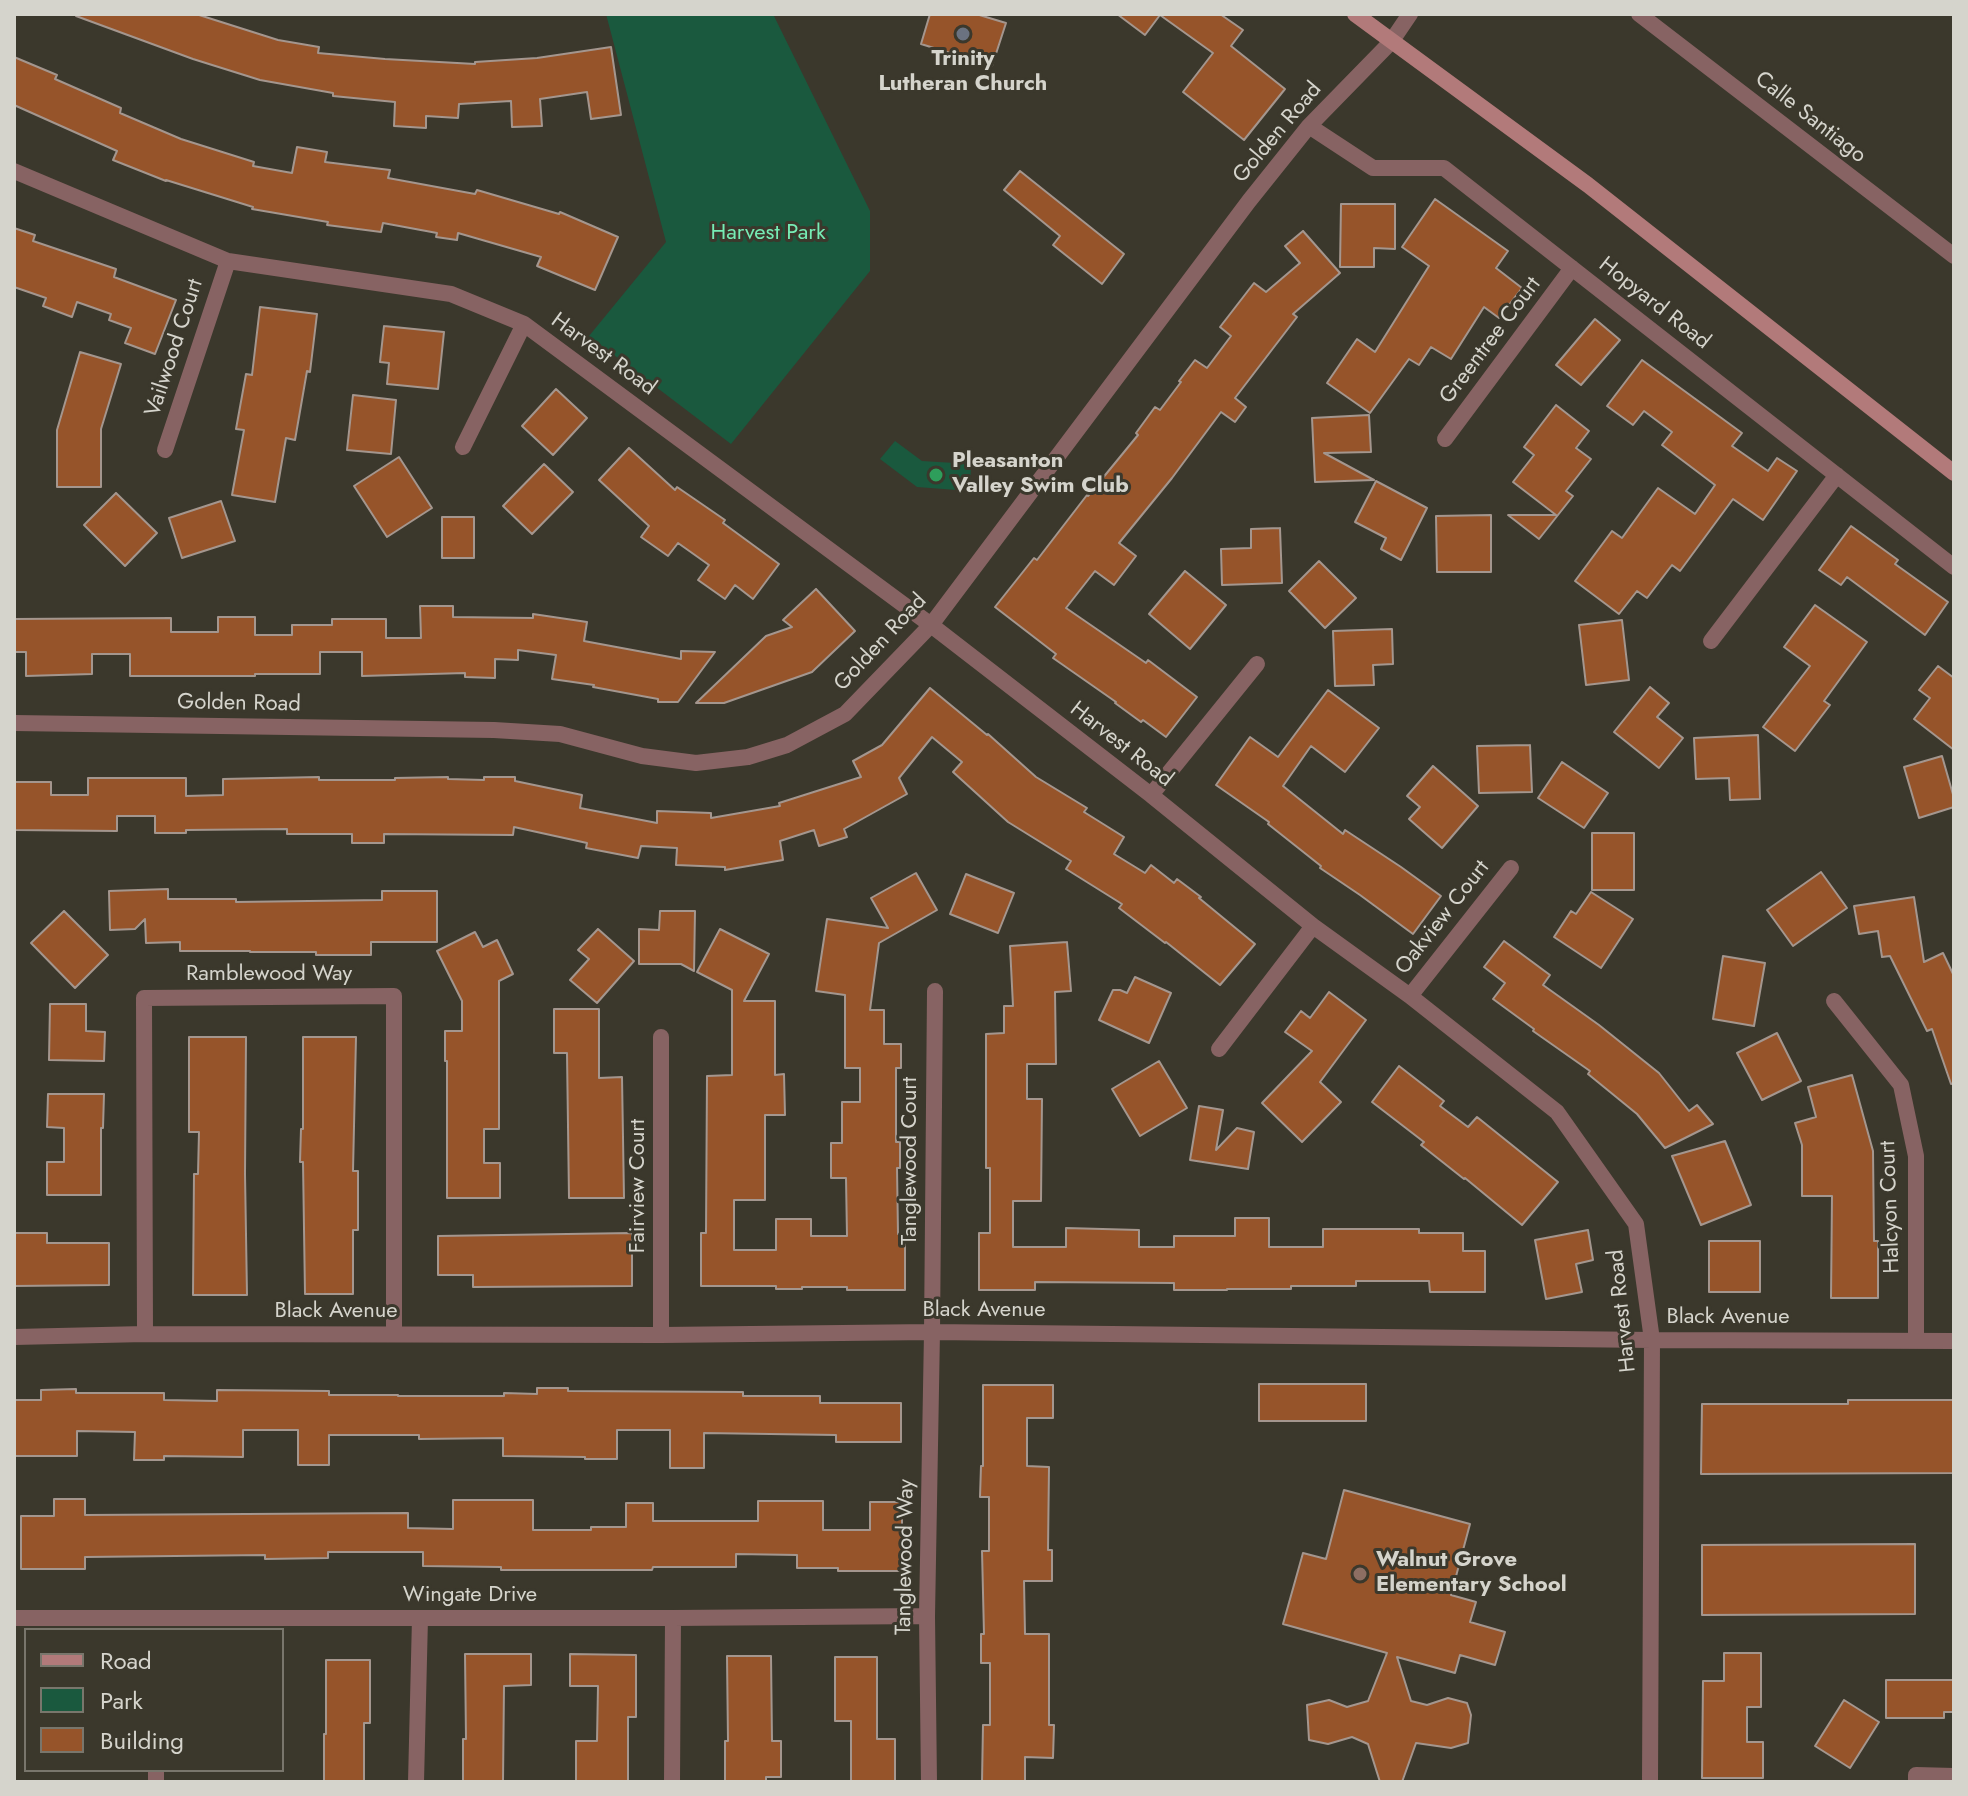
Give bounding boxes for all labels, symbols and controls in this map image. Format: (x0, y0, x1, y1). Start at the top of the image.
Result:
marker: Trinity Lutheran Church (954, 25, 972, 43)
place label: Trinity Lutheran Church (879, 47, 1047, 98)
street label: Calle Santiago (1749, 66, 1871, 170)
street label: Golden Road (1228, 77, 1328, 189)
park label: Harvest Park (710, 221, 826, 247)
street label: Hopyard Road (1593, 252, 1715, 356)
street label: Greentree Court (1435, 272, 1547, 410)
street label: Vailwood Court (140, 276, 210, 420)
street label: Harvest Road (545, 308, 661, 402)
place label: Pleasanton Valley Swim Club (952, 449, 1129, 500)
marker: Pleasanton Valley Swim Club (927, 466, 945, 484)
street label: Golden Road (829, 589, 933, 697)
street label: Golden Road (177, 690, 301, 718)
street label: Harvest Road (1064, 697, 1178, 793)
street label: Oakview Court (1390, 856, 1496, 980)
street label: Ramblewood Way (186, 962, 352, 988)
street label: Tanglewood Court (898, 1077, 924, 1245)
street label: Fairview Court (626, 1119, 652, 1253)
street label: Halcyon Court (1875, 1140, 1907, 1274)
street label: Harvest Road (1603, 1248, 1643, 1374)
street label: Black Avenue (922, 1298, 1046, 1324)
street label: Black Avenue (274, 1299, 398, 1325)
street label: Black Avenue (1666, 1305, 1790, 1331)
street label: Tanglewood Way (891, 1479, 921, 1635)
place label: Walnut Grove Elementary School (1376, 1548, 1567, 1600)
marker: Walnut Grove Elementary School (1351, 1565, 1369, 1583)
street label: Wingate Drive (403, 1583, 537, 1609)
legend (24, 1628, 284, 1772)
text: Road (100, 1643, 152, 1678)
text: Park (100, 1683, 143, 1718)
text: Building (100, 1723, 184, 1758)

